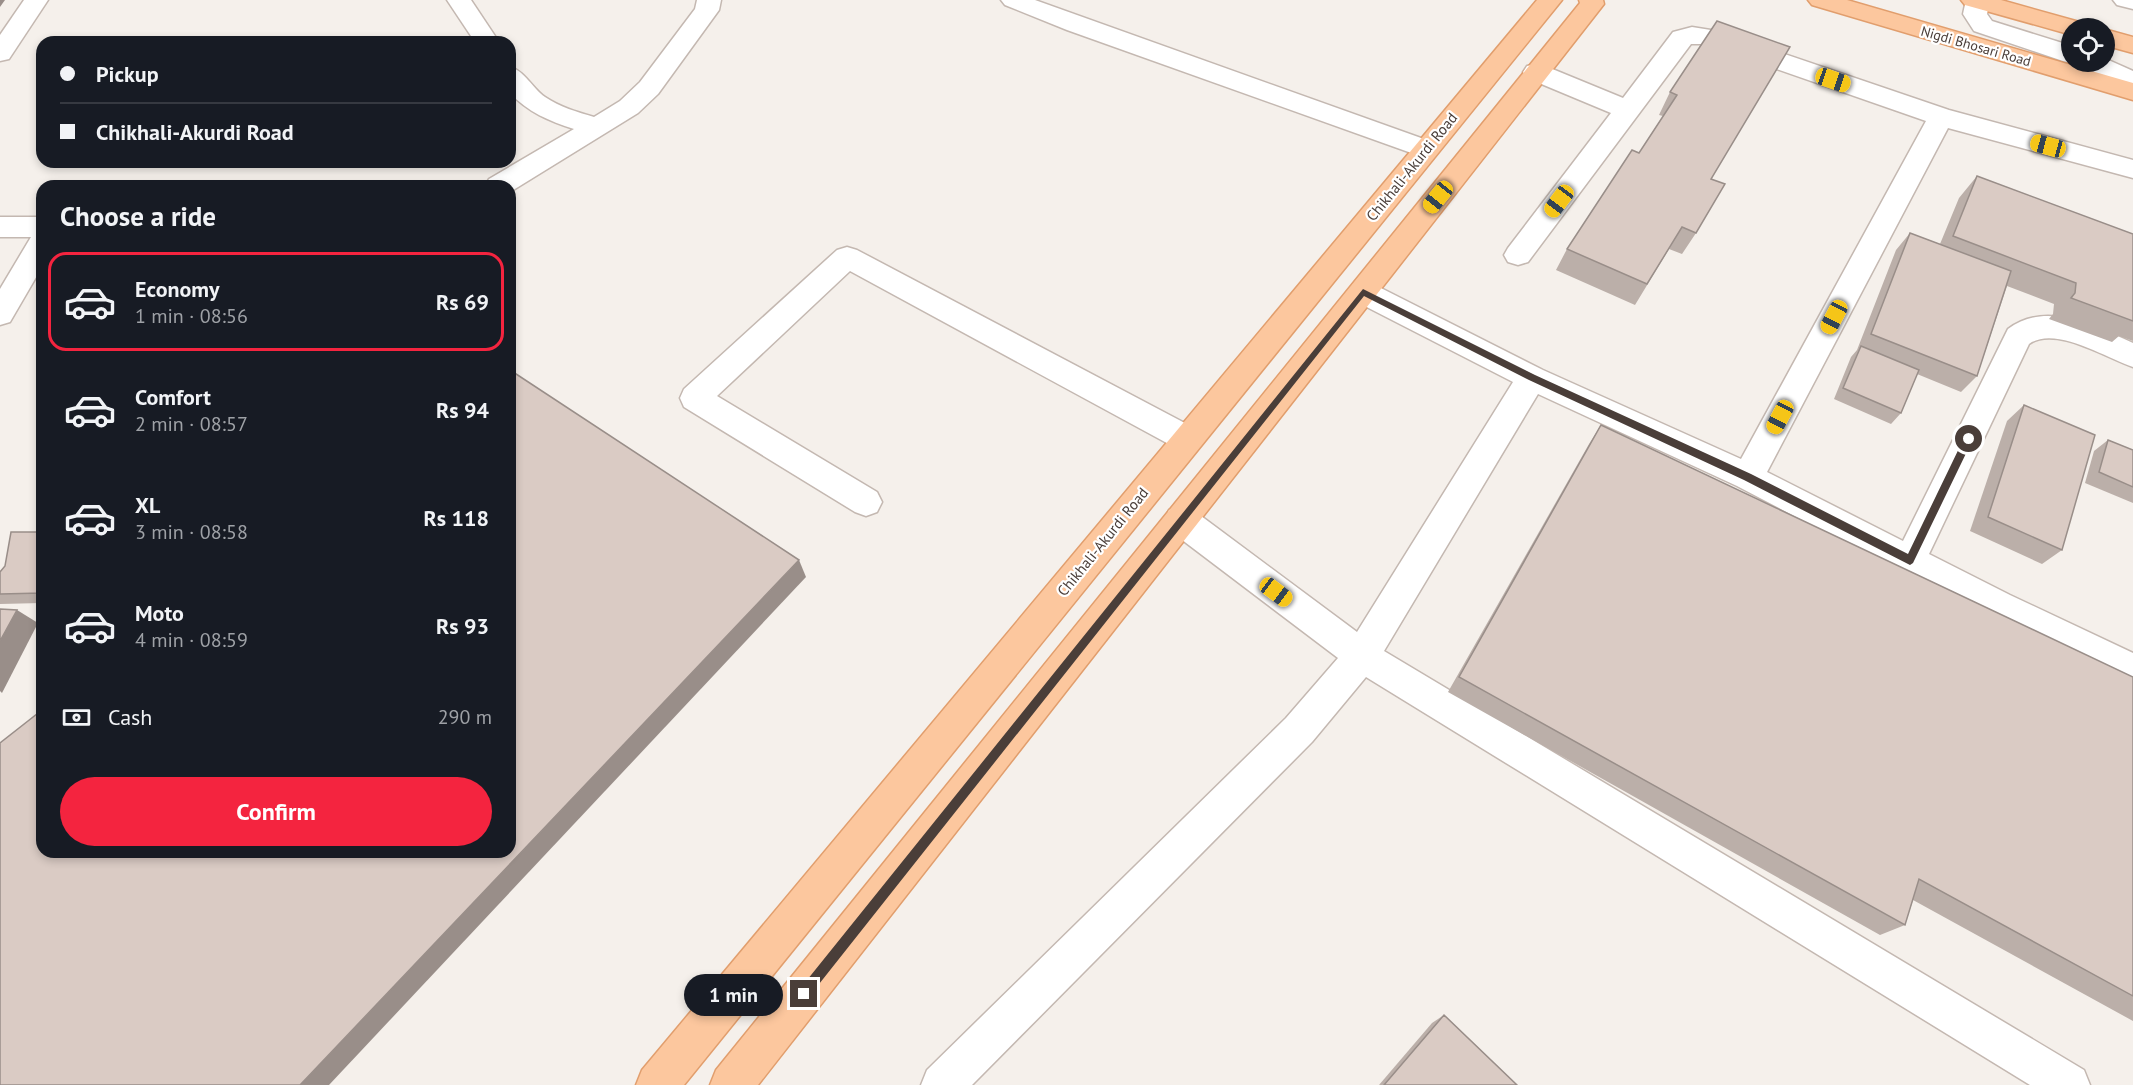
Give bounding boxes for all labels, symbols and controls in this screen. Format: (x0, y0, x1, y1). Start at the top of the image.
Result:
map controls (2061, 18, 2115, 72)
button: locate (2061, 18, 2115, 72)
street label: Nigdi Bhosari Road (1919, 22, 2033, 70)
text: Pickup (96, 60, 159, 88)
car (1813, 66, 1853, 94)
street label: Chikhali-Akurdi Road (1362, 108, 1461, 225)
text: Chikhali-Akurdi Road (96, 118, 294, 146)
car (2028, 133, 2068, 159)
car (1420, 177, 1456, 217)
car (1541, 181, 1577, 221)
text: Choose a ride (60, 199, 216, 233)
icon: car (63, 275, 117, 329)
text: Economy (135, 275, 219, 303)
text: Rs 69 (436, 288, 489, 316)
car (1818, 297, 1850, 337)
text: 1 min · 08:56 (135, 303, 248, 329)
icon: car (63, 383, 117, 437)
text: Comfort (135, 383, 211, 411)
text: Rs 94 (436, 396, 489, 424)
car (1764, 397, 1796, 437)
text: 2 min · 08:57 (135, 411, 248, 437)
route start (1955, 425, 1982, 452)
street label: Chikhali-Akurdi Road (1053, 483, 1152, 600)
icon: car (63, 491, 117, 545)
text: XL (135, 491, 160, 519)
text: Rs 118 (423, 504, 489, 532)
text: 3 min · 08:58 (135, 519, 248, 545)
car (1256, 574, 1296, 610)
icon: car (63, 599, 117, 653)
text: Moto (135, 599, 184, 627)
text: Rs 93 (436, 612, 489, 640)
text: 4 min · 08:59 (135, 627, 248, 653)
icon: cash (60, 701, 93, 734)
text: Cash (108, 703, 152, 731)
text: 290 m (438, 704, 492, 730)
button: Confirm (60, 777, 492, 846)
callout: 1 min (684, 973, 783, 1015)
route end (790, 980, 817, 1007)
text: 1 min (709, 982, 758, 1008)

